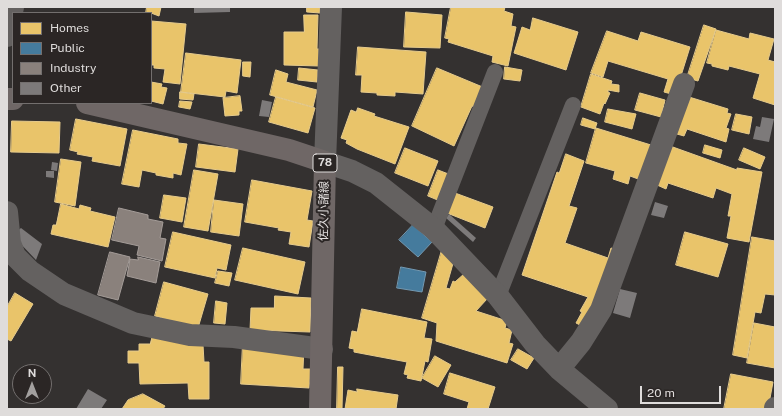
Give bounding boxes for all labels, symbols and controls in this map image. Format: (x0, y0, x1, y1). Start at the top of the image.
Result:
legend (12, 12, 152, 104)
text: Homes (50, 21, 89, 35)
text: Public (50, 41, 85, 55)
text: Industry (50, 61, 96, 75)
text: Other (50, 81, 82, 95)
road number: 78 (313, 154, 337, 172)
street label: 佐久小諸線 (316, 181, 332, 241)
north arrow (12, 364, 52, 404)
text: N (28, 367, 36, 379)
scale bar (642, 378, 723, 404)
text: 20 m (647, 386, 675, 400)

